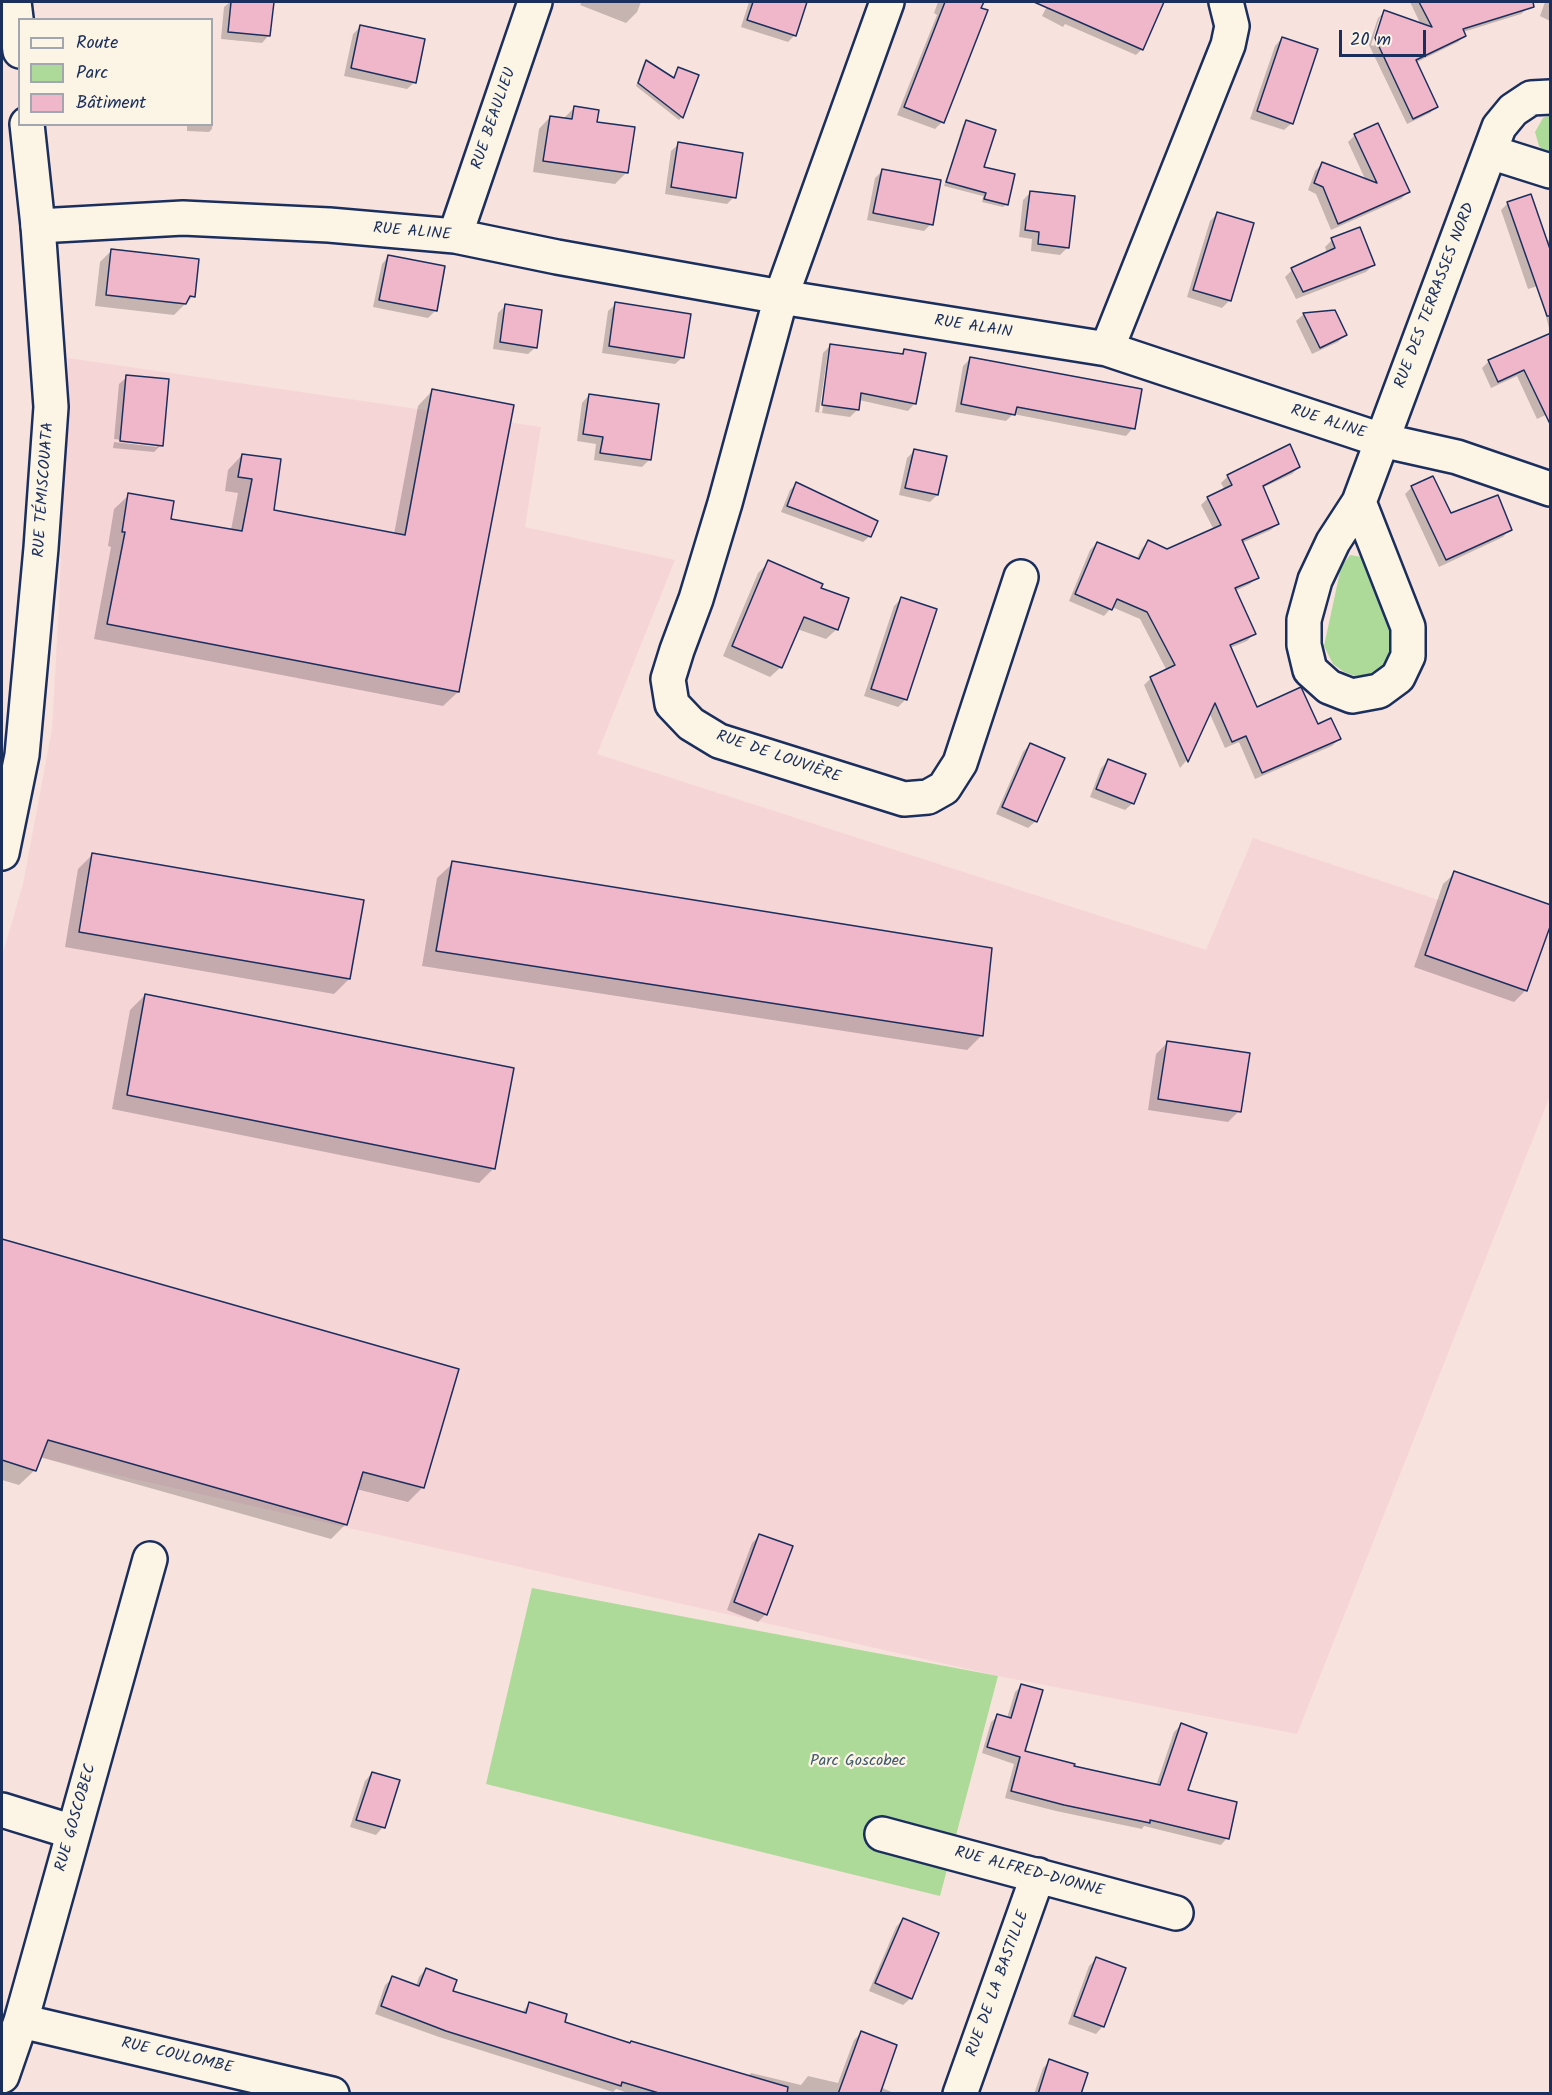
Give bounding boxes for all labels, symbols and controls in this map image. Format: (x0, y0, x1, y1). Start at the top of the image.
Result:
legend (18, 18, 213, 126)
scale bar (1342, 18, 1429, 56)
text: 20 m (1350, 26, 1391, 55)
text: Route (76, 29, 118, 58)
text: Parc (76, 59, 108, 88)
street label: RUE BEAULIEU (469, 66, 521, 172)
text: Bâtiment (76, 89, 146, 118)
street label: RUE DES TERRASSES NORD (1392, 201, 1480, 391)
street label: RUE ALINE (372, 220, 452, 246)
street label: RUE ALAIN (933, 312, 1013, 344)
street label: RUE ALINE (1288, 402, 1368, 444)
street label: RUE TÉMISCOUATA (31, 422, 59, 558)
street label: RUE DE LOUVIÈRE (713, 728, 843, 788)
park label: Parc Goscobec (810, 1752, 906, 1772)
street label: RUE GOSCOBEC (52, 1762, 102, 1874)
street label: RUE ALFRED-DIONNE (952, 1844, 1106, 1902)
street label: RUE DE LA BASTILLE (964, 1908, 1034, 2060)
street label: RUE COULOMBE (119, 2035, 235, 2079)

